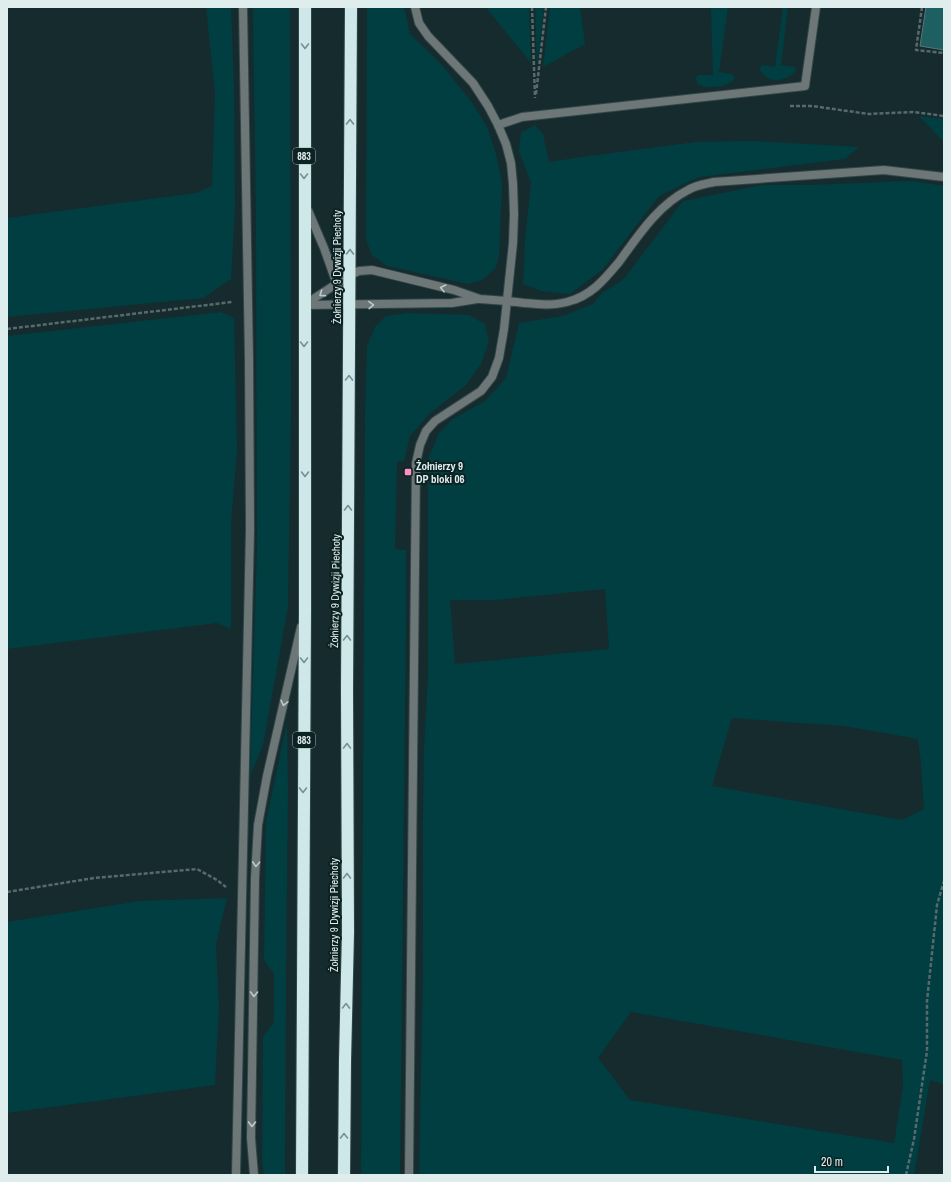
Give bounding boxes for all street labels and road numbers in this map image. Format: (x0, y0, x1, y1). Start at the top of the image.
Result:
road number: 883 (293, 148, 315, 164)
street label: Żołnierzy 9 Dywizji Piechoty (330, 210, 344, 324)
street label: Żołnierzy 9 Dywizji Piechoty (327, 534, 343, 648)
road number: 883 (293, 732, 315, 748)
street label: Żołnierzy 9 Dywizji Piechoty (327, 858, 341, 972)

